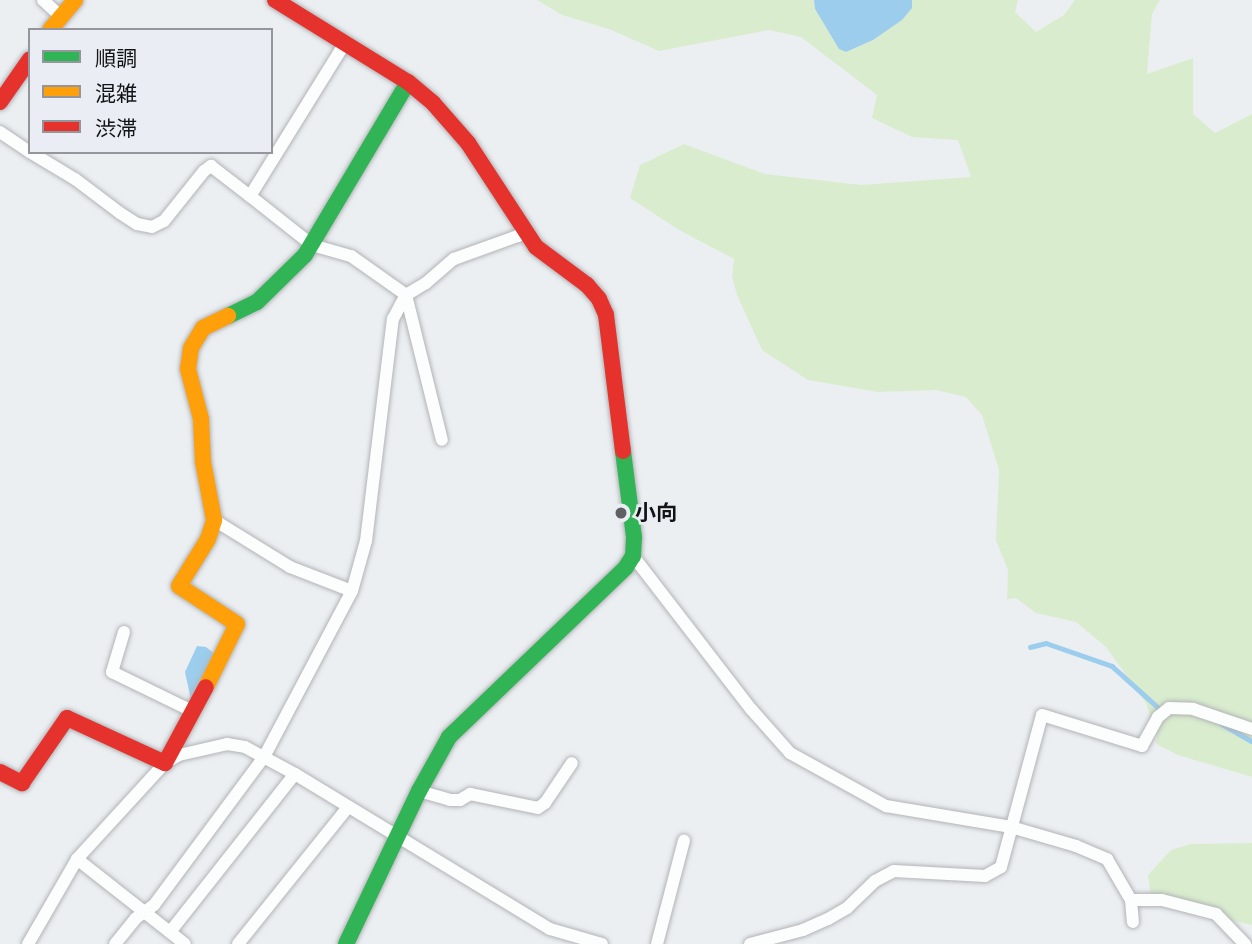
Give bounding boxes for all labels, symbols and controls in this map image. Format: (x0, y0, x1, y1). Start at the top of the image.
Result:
legend (28, 28, 273, 154)
text: 順調 (95, 46, 137, 71)
text: 混雑 (95, 81, 137, 106)
text: 渋滞 (95, 116, 137, 141)
place label: 小向 (635, 500, 677, 526)
marker: 小向 (613, 505, 629, 521)

